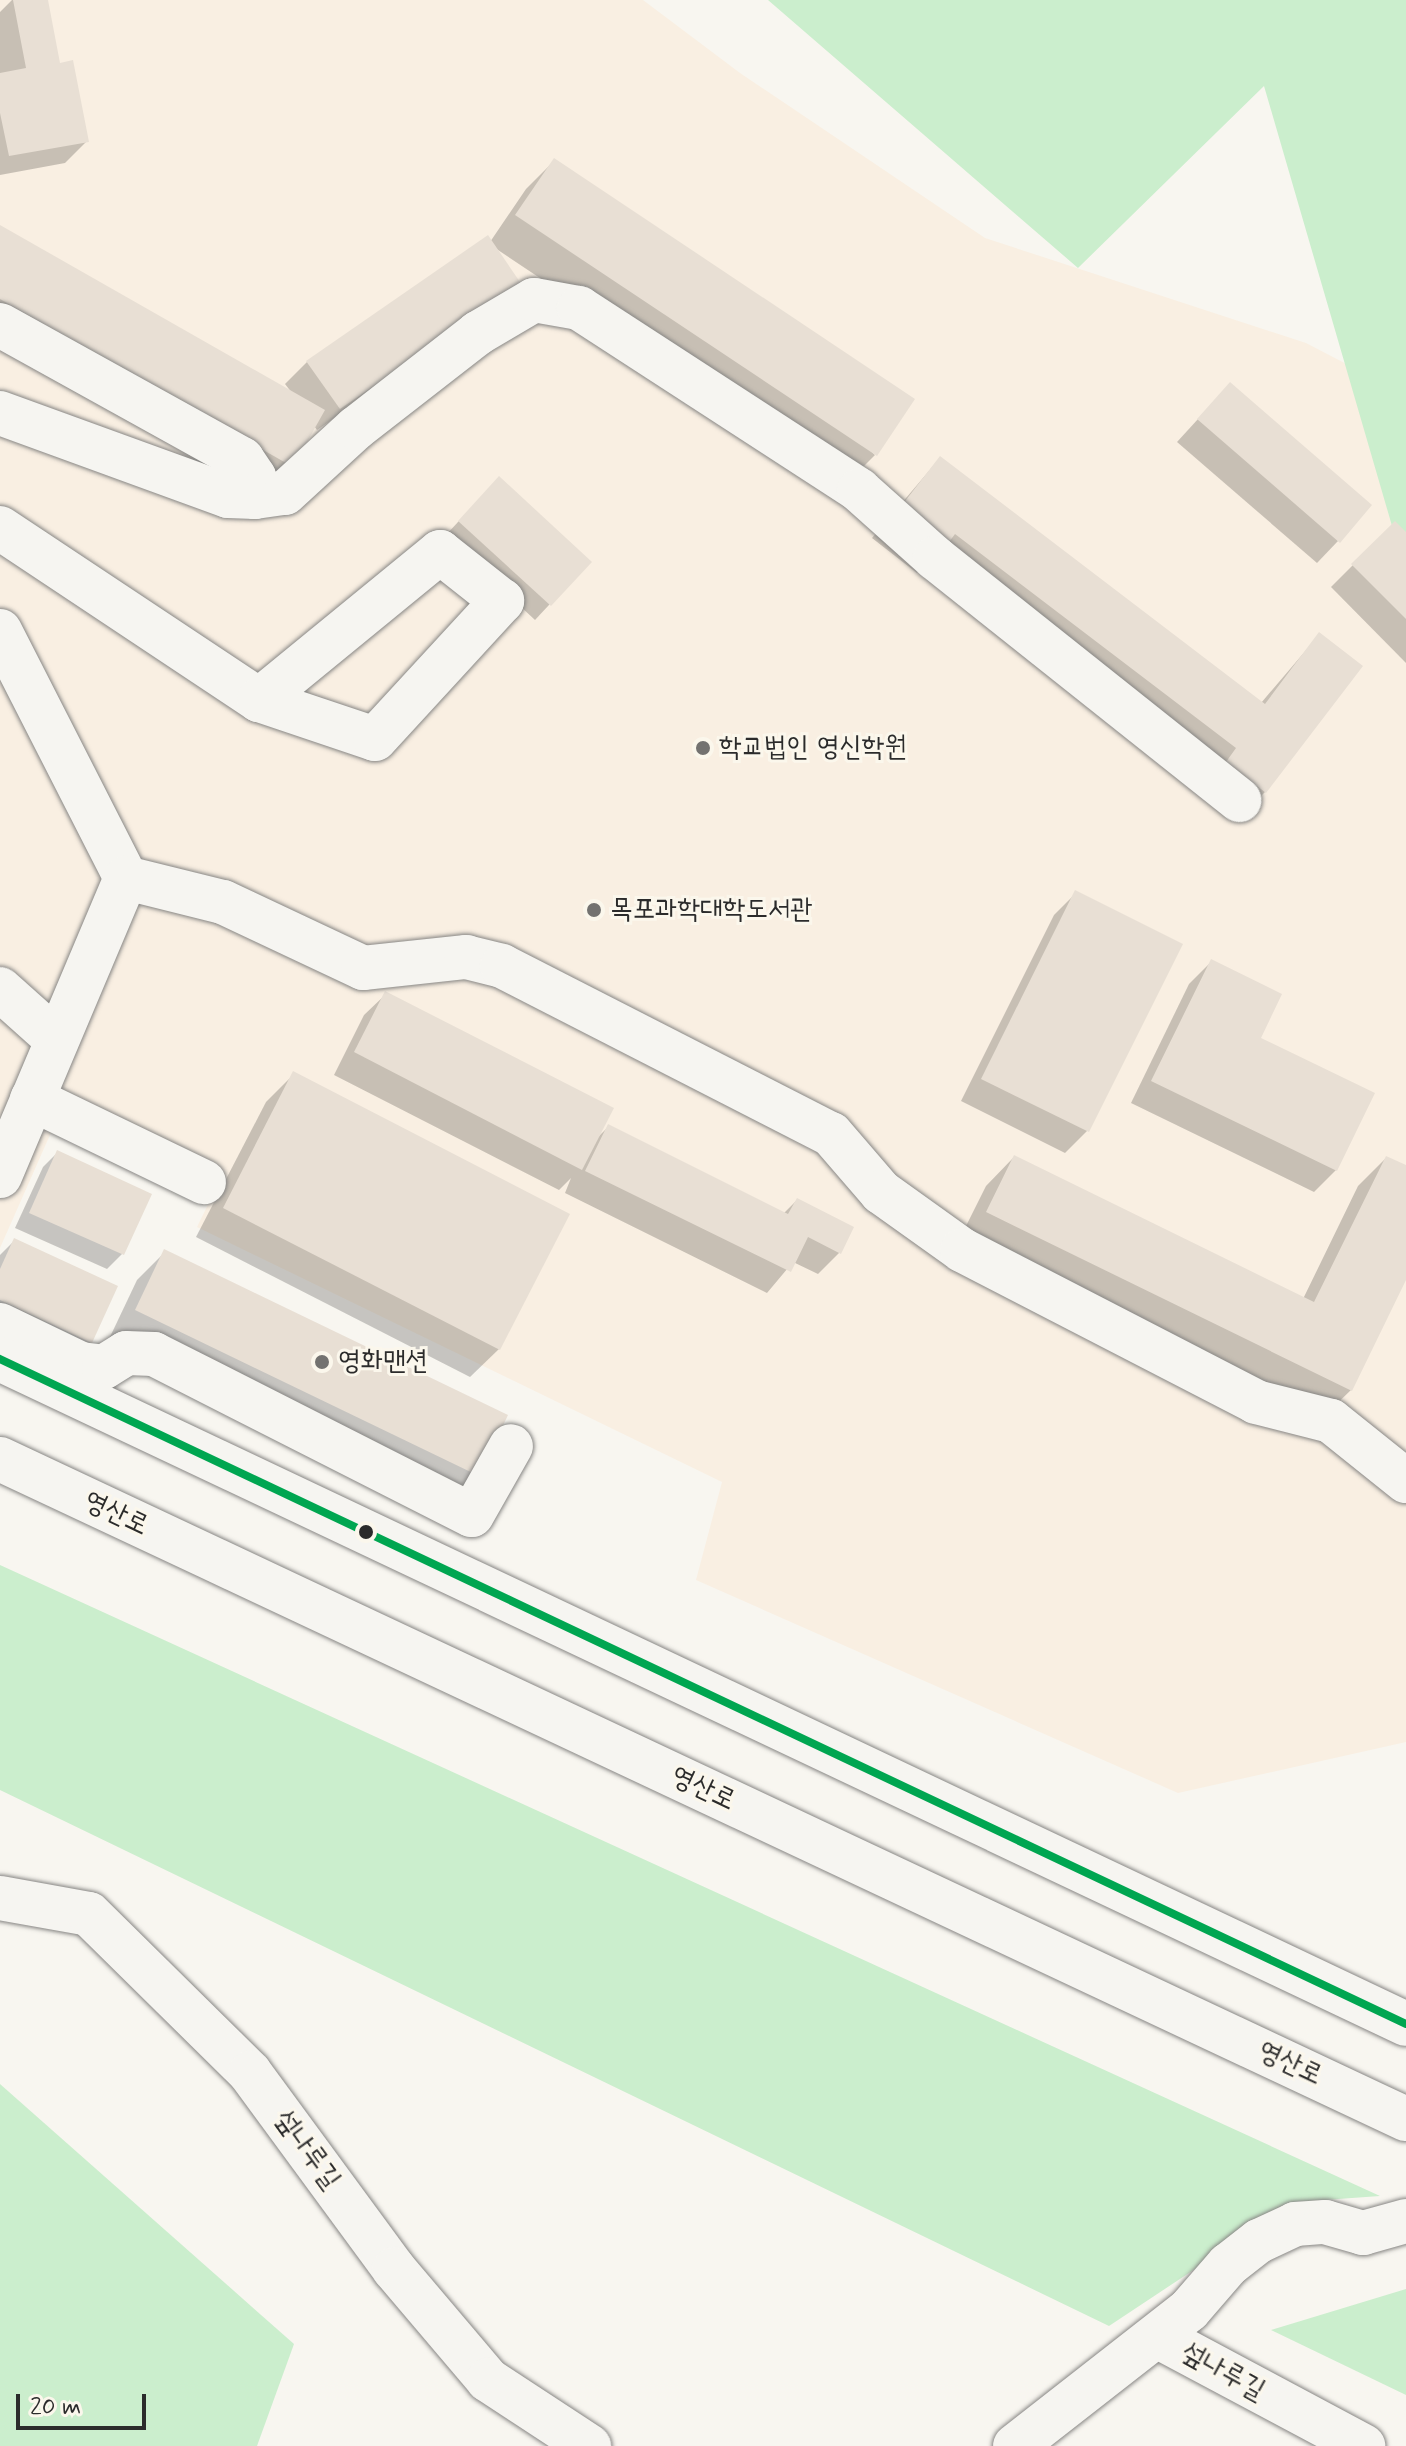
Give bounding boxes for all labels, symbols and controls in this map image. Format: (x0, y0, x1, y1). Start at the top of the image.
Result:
place label: 학교법인 영신학원 (719, 731, 907, 765)
marker: 학교법인 영신학원 (694, 739, 712, 757)
place label: 목포과학대학도서관 (610, 893, 813, 927)
marker: 목포과학대학도서관 (585, 901, 603, 919)
place label: 영화맨션 (338, 1345, 428, 1379)
marker: 영화맨션 (313, 1353, 331, 1371)
street label: 영산로 (78, 1484, 154, 1544)
unlabelled marker (358, 1524, 374, 1540)
street label: 영산로 (665, 1759, 741, 1819)
street label: 영산로 (1252, 2034, 1328, 2094)
street label: 섶나루길 (267, 2104, 347, 2196)
street label: 섶나루길 (1175, 2335, 1271, 2409)
scale bar (20, 2378, 150, 2428)
text: 20 m (30, 2392, 81, 2423)

